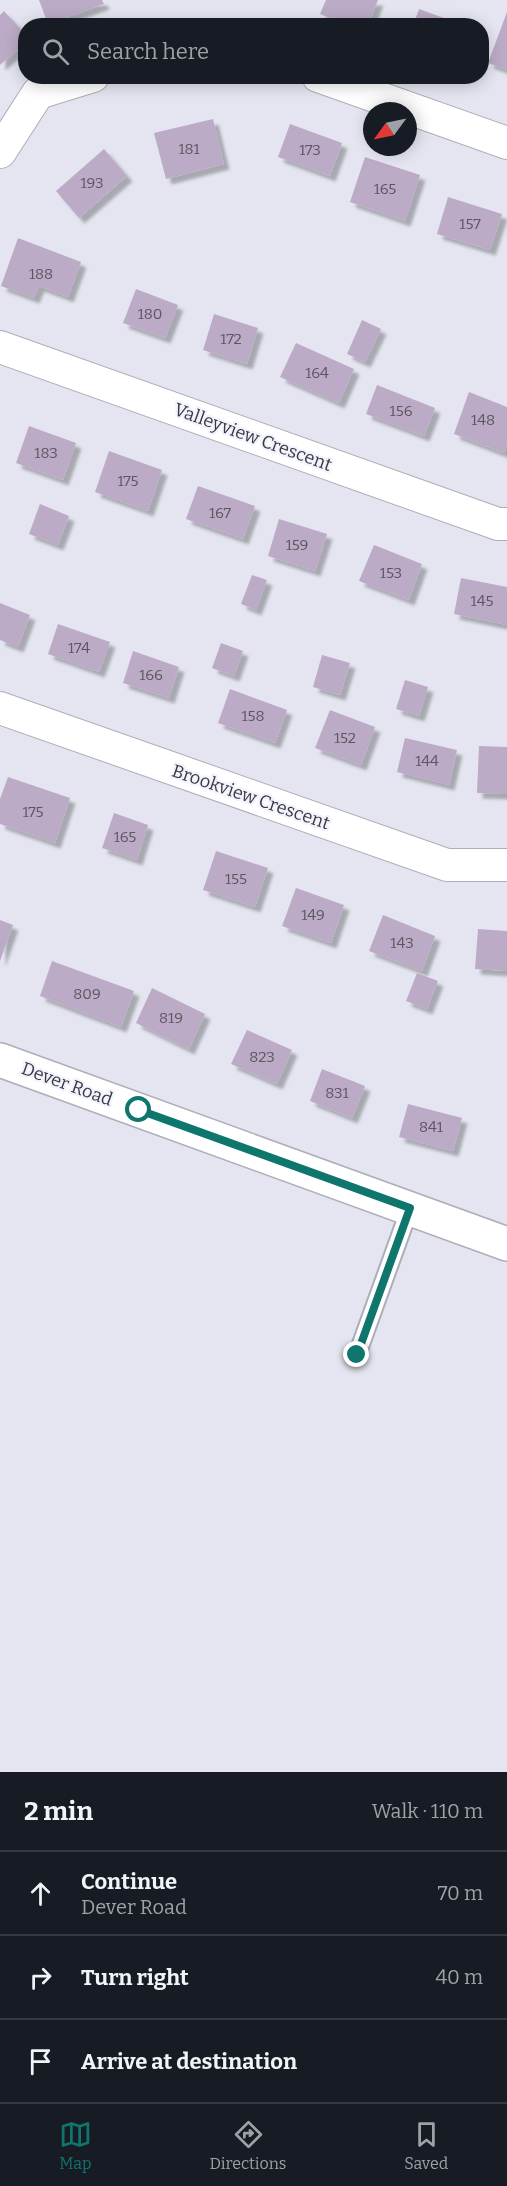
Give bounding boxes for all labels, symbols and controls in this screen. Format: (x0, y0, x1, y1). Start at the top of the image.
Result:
search box (18, 18, 489, 84)
icon: search (39, 35, 72, 68)
text: Search here (87, 38, 209, 65)
north arrow (363, 102, 417, 156)
house number: 181 (178, 140, 200, 158)
house number: 173 (299, 141, 321, 159)
house number: 193 (80, 174, 104, 192)
house number: 165 (374, 180, 396, 198)
house number: 157 (459, 215, 481, 233)
house number: 188 (29, 265, 53, 283)
house number: 180 (138, 305, 162, 323)
house number: 172 (220, 330, 242, 348)
house number: 164 (305, 364, 329, 382)
street label: Valleyview Crescent (171, 398, 335, 476)
house number: 156 (390, 402, 413, 420)
house number: 148 (471, 411, 495, 429)
house number: 183 (34, 444, 58, 462)
house number: 175 (117, 472, 139, 490)
house number: 167 (209, 504, 232, 522)
house number: 159 (286, 536, 308, 554)
house number: 153 (380, 564, 402, 582)
house number: 145 (471, 592, 493, 610)
house number: 174 (68, 639, 90, 657)
house number: 166 (139, 666, 163, 684)
house number: 158 (241, 707, 265, 725)
house number: 152 (334, 729, 356, 747)
house number: 144 (415, 752, 439, 770)
street label: Brookview Crescent (169, 760, 333, 834)
house number: 175 (22, 803, 44, 821)
house number: 165 (114, 828, 136, 846)
house number: 155 (225, 870, 247, 888)
house number: 149 (301, 906, 325, 924)
house number: 143 (390, 934, 414, 952)
house number: 809 (73, 985, 101, 1003)
house number: 819 (159, 1009, 183, 1027)
house number: 823 (249, 1048, 275, 1066)
street label: Dever Road (19, 1057, 116, 1111)
house number: 831 (325, 1084, 349, 1102)
route start (125, 1096, 151, 1122)
house number: 841 (419, 1118, 443, 1136)
route end (343, 1341, 369, 1367)
text: 2 min (24, 1796, 93, 1827)
text: Walk · 110 m (372, 1799, 483, 1823)
text: Continue (81, 1868, 177, 1895)
icon: ahead (24, 1877, 57, 1910)
text: 70 m (437, 1881, 483, 1905)
text: Dever Road (81, 1895, 187, 1919)
icon: right (24, 1961, 57, 1994)
text: Turn right (81, 1964, 189, 1991)
text: 40 m (435, 1965, 483, 1989)
icon: arrive (24, 2045, 57, 2078)
text: Arrive at destination (81, 2048, 297, 2075)
tab: Map (59, 2118, 92, 2173)
tab: Directions (210, 2118, 287, 2173)
tab: Saved (404, 2118, 448, 2173)

